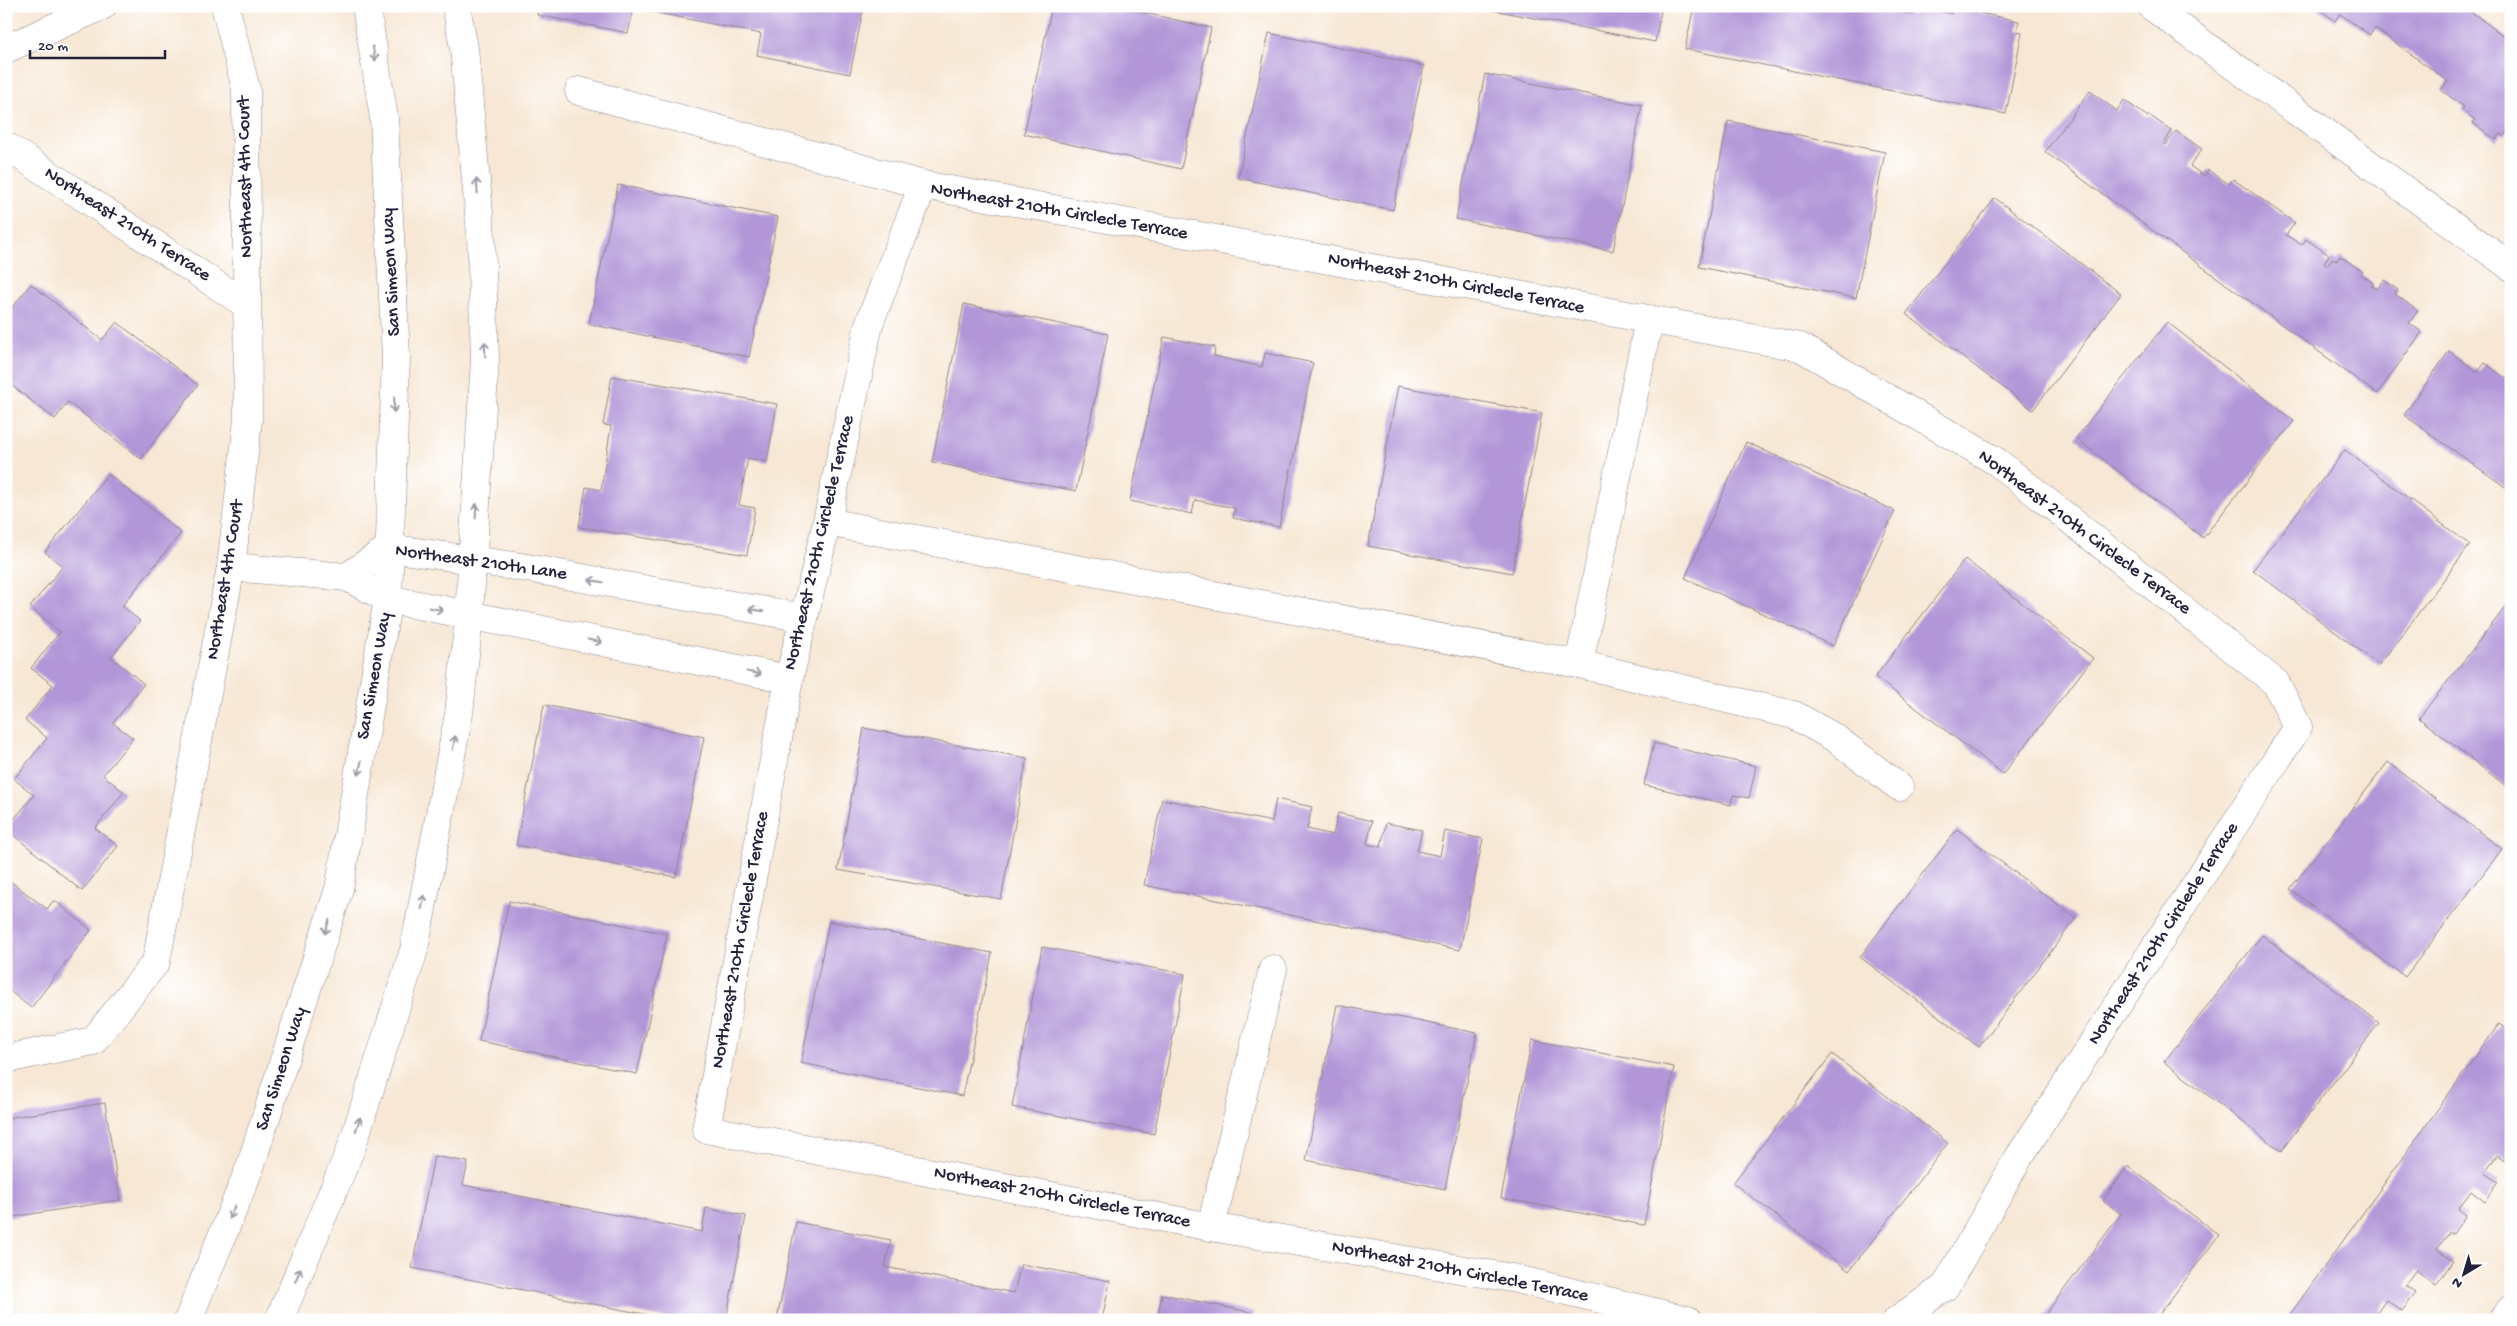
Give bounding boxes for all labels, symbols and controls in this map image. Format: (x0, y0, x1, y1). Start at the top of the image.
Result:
scale bar (30, 28, 165, 60)
text: 20 m (38, 38, 68, 56)
one-way arrow (369, 46, 379, 62)
street label: Northeast 4th Court (233, 94, 259, 258)
street label: Northeast 210th Terrace (39, 162, 215, 288)
street label: Northeast 210th Circlecle Terrace (929, 178, 1190, 246)
one-way arrow (472, 179, 481, 195)
street label: San Simeon Way (377, 207, 407, 337)
street label: Northeast 210th Circlecle Terrace (1326, 248, 1586, 320)
one-way arrow (480, 341, 489, 357)
one-way arrow (390, 397, 399, 413)
street label: Northeast 210th Circlecle Terrace (779, 413, 861, 673)
street label: Northeast 210th Circlecle Terrace (1973, 445, 2195, 621)
street label: Northeast 4th Court (202, 496, 250, 662)
one-way arrow (471, 503, 480, 519)
street label: Northeast 210th Lane (394, 540, 569, 586)
one-way arrow (588, 576, 604, 585)
one-way arrow (748, 604, 764, 614)
one-way arrow (427, 605, 443, 614)
street label: San Simeon Way (353, 610, 398, 741)
one-way arrow (587, 637, 603, 647)
one-way arrow (746, 668, 762, 678)
one-way arrow (450, 735, 459, 751)
one-way arrow (354, 760, 364, 776)
street label: Northeast 210th Circlecle Terrace (707, 809, 775, 1070)
street label: Northeast 210th Circlecle Terrace (2083, 818, 2245, 1050)
one-way arrow (419, 895, 428, 911)
one-way arrow (322, 919, 331, 934)
street label: San Simeon Way (251, 1004, 313, 1134)
one-way arrow (354, 1117, 364, 1133)
street label: Northeast 210th Circlecle Terrace (932, 1162, 1192, 1234)
one-way arrow (226, 1205, 235, 1220)
street label: Northeast 210th Circlecle Terrace (1330, 1236, 1590, 1308)
north arrow (2440, 1248, 2490, 1298)
one-way arrow (293, 1268, 303, 1283)
text: N (2449, 1273, 2466, 1292)

